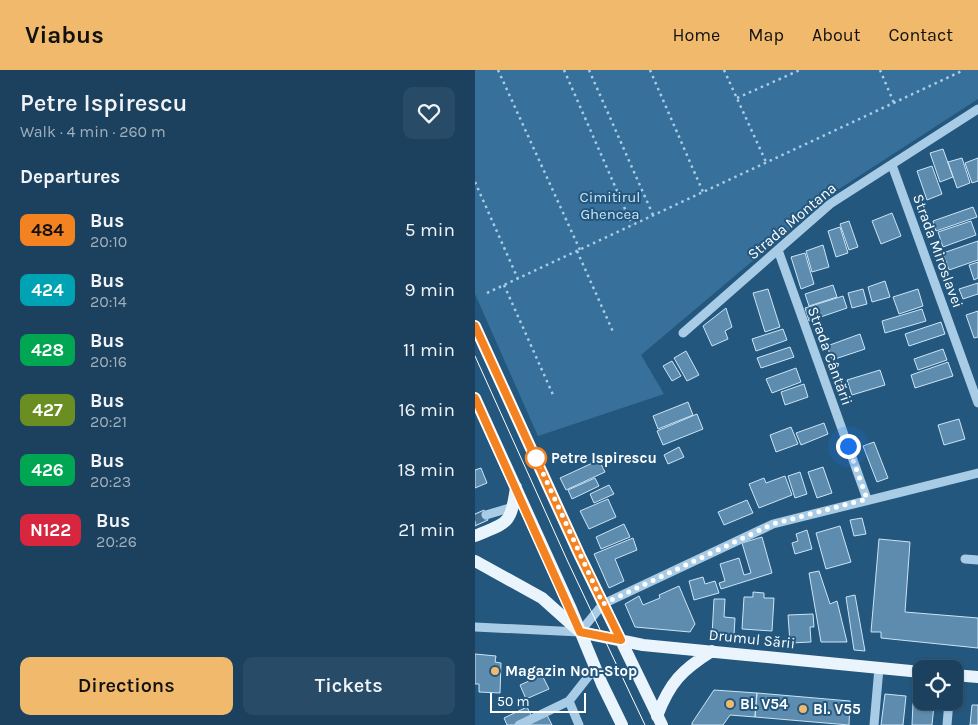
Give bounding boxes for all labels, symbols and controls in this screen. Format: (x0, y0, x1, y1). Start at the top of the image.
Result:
text: Viabus (25, 21, 104, 49)
text: Home (672, 24, 720, 46)
text: Map (748, 24, 784, 46)
text: About (812, 24, 861, 46)
text: Contact (889, 24, 953, 46)
button: heart (403, 87, 455, 139)
text: Petre Ispirescu (20, 89, 187, 117)
text: Walk · 4 min · 260 m (20, 122, 166, 141)
text: Departures (20, 166, 120, 188)
street label: Strada Montana (744, 179, 840, 263)
park label: Cimitirul Ghencea (580, 188, 640, 223)
street label: Strada Miroslavei (909, 192, 967, 310)
text: Bus (90, 210, 124, 232)
text: 484 (31, 219, 64, 241)
text: 5 min (405, 219, 455, 241)
text: 20:10 (90, 232, 127, 251)
text: Bus (90, 270, 124, 292)
text: 424 (31, 279, 64, 301)
text: 9 min (405, 279, 455, 301)
text: 20:14 (90, 292, 127, 311)
street label: Strada Cântării (804, 304, 856, 408)
text: Bus (90, 330, 124, 352)
text: 428 (31, 339, 64, 361)
text: 11 min (403, 339, 455, 361)
text: 20:16 (90, 352, 127, 371)
text: Bus (90, 390, 124, 412)
text: 427 (32, 399, 63, 421)
text: 16 min (398, 399, 455, 421)
text: 20:21 (90, 412, 127, 431)
your location (836, 434, 861, 459)
marker: Petre Ispirescu (525, 447, 547, 469)
place label: Petre Ispirescu (551, 449, 657, 467)
text: Bus (90, 450, 124, 472)
text: 426 (31, 459, 64, 481)
text: 18 min (398, 459, 455, 481)
text: 20:23 (90, 472, 131, 491)
text: Bus (96, 510, 130, 532)
text: N122 (30, 519, 71, 541)
text: 21 min (398, 519, 455, 541)
text: 20:26 (96, 532, 137, 551)
street label: Drumul Sării (708, 626, 796, 652)
button: Directions (20, 657, 233, 715)
button: Tickets (243, 657, 455, 715)
map controls (913, 660, 963, 710)
button: locate (913, 660, 963, 710)
place label: Magazin Non-Stop (505, 662, 637, 680)
marker: Magazin Non-Stop (489, 665, 501, 677)
scale bar (490, 690, 586, 713)
text: 50 m (497, 693, 530, 710)
place label: Bl. V54 (740, 695, 788, 713)
marker: Bl. V54 (724, 698, 736, 710)
place label: Bl. V55 (813, 700, 861, 718)
marker: Bl. V55 (797, 703, 809, 715)

